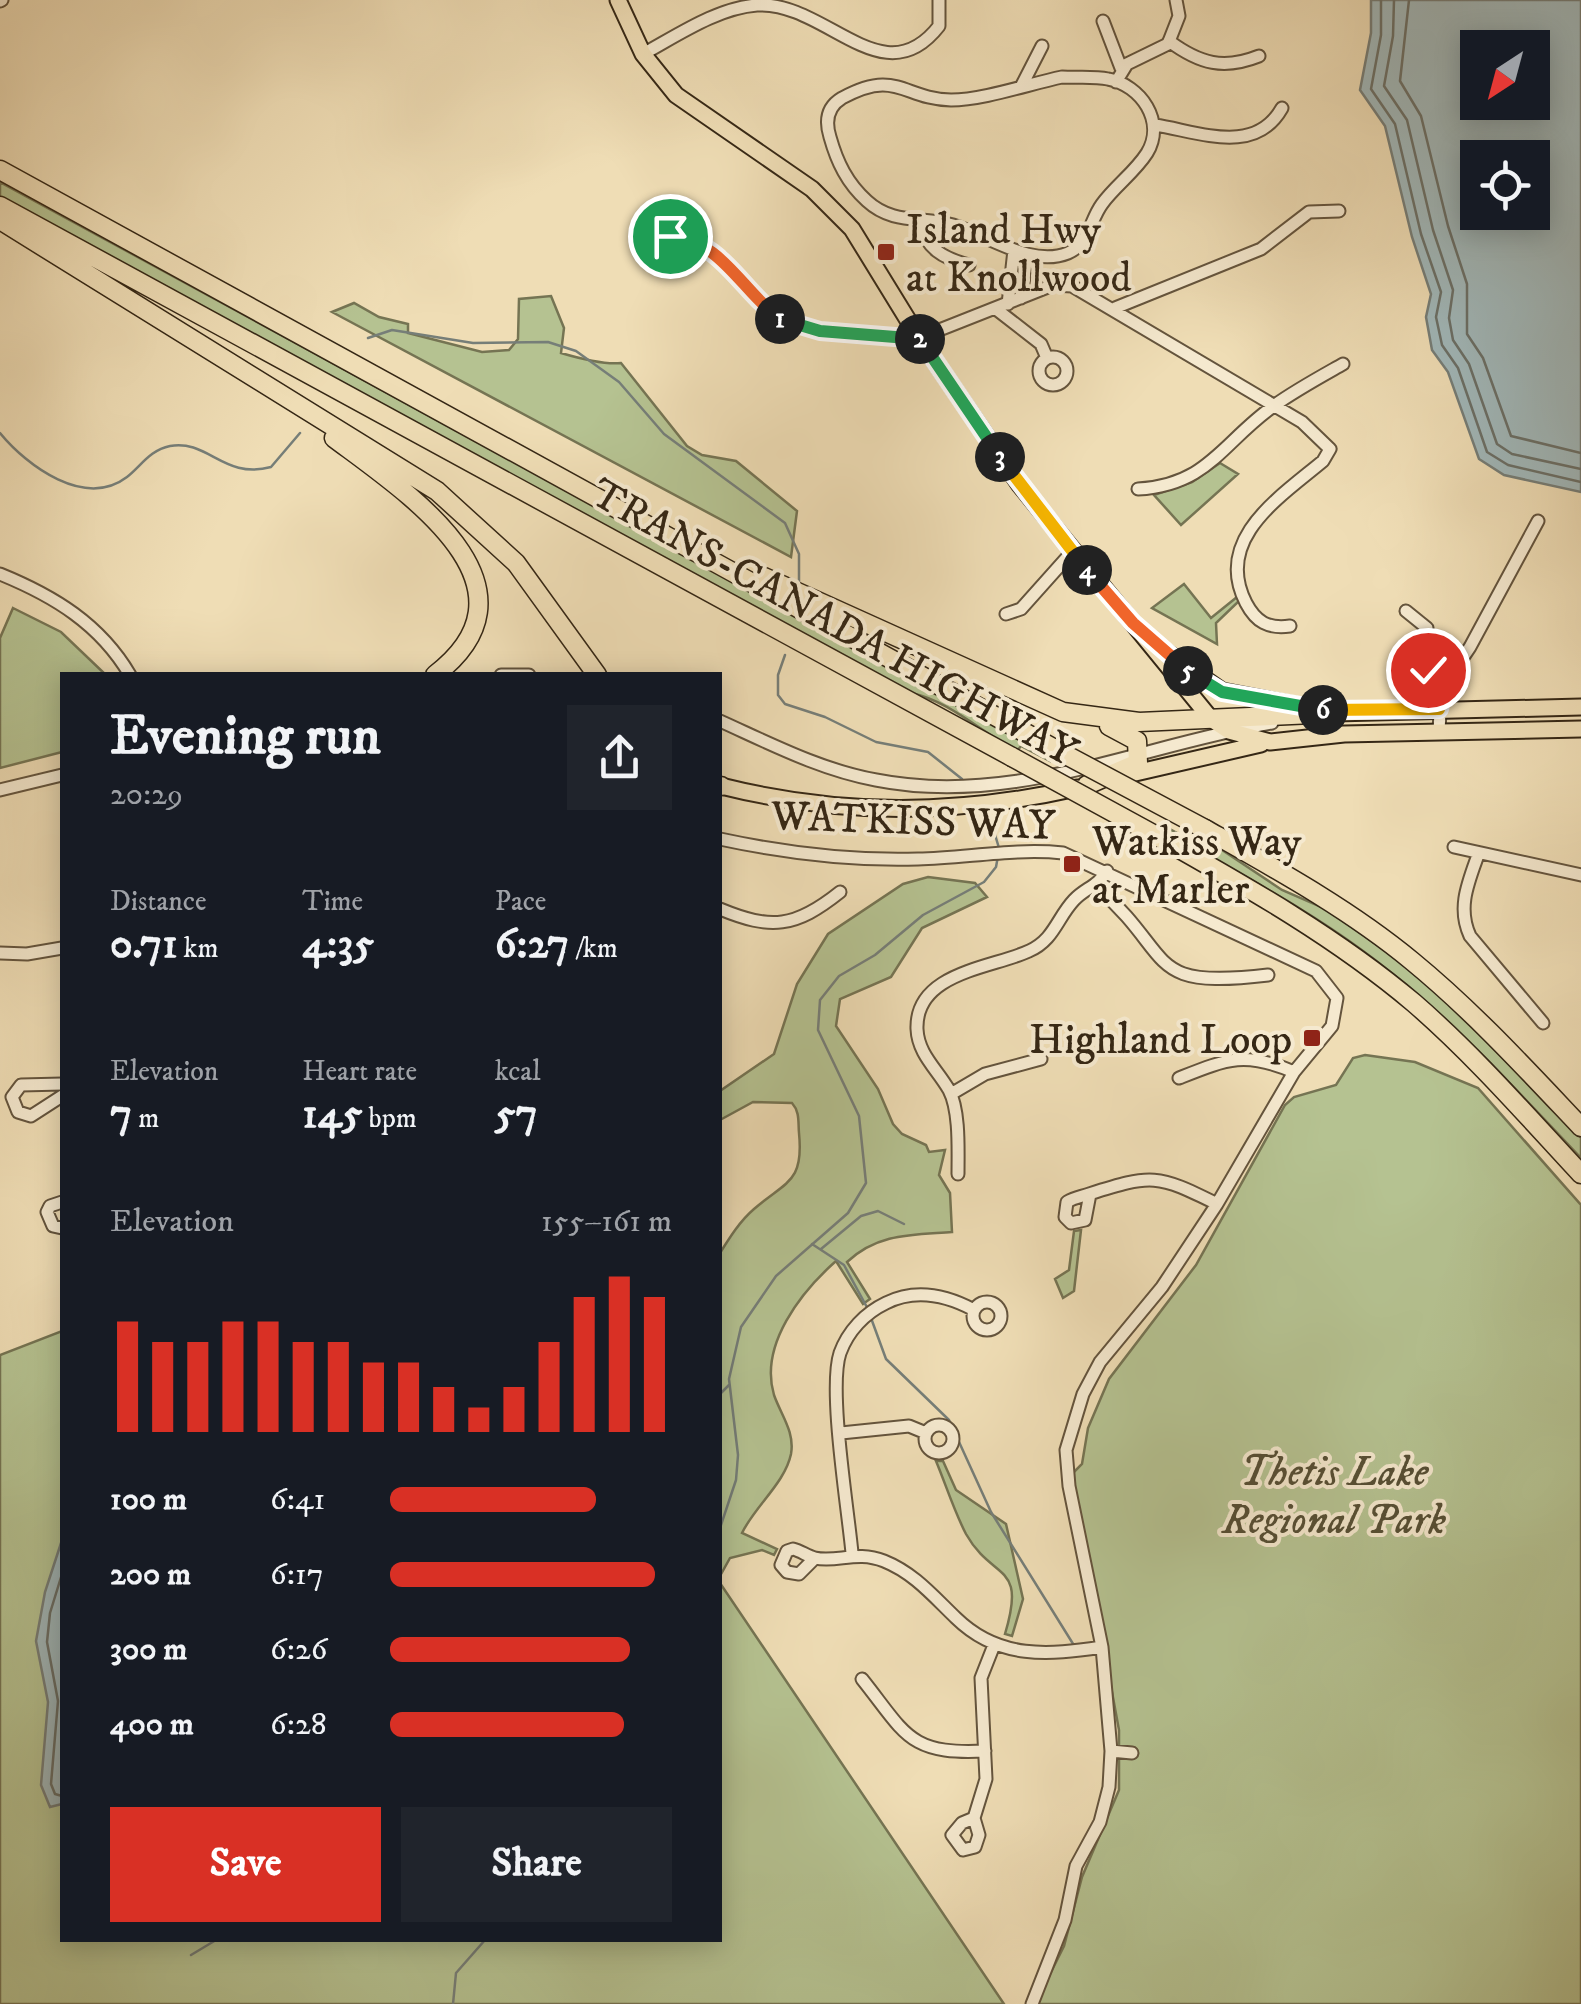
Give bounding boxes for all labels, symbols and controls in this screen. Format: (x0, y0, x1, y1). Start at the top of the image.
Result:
north arrow (1460, 30, 1550, 120)
map controls (1460, 30, 1550, 230)
button: locate (1460, 140, 1550, 230)
pin (628, 194, 713, 279)
place label: Island Hwy at Knollwood (906, 205, 1131, 305)
icon: arrive (643, 209, 698, 264)
marker: Island Hwy at Knollwood (875, 241, 897, 263)
pin: 1 (755, 294, 805, 344)
text: 1 (775, 301, 785, 336)
pin: 2 (895, 314, 945, 364)
text: 2 (913, 321, 927, 356)
pin: 3 (975, 432, 1025, 482)
text: 3 (995, 439, 1005, 474)
street label: TRANS-CANADA HIGHWAY (581, 468, 1086, 779)
pin: 4 (1062, 545, 1112, 595)
text: 4 (1079, 552, 1095, 587)
pin (1386, 628, 1471, 713)
icon: check (1401, 643, 1456, 698)
pin: 5 (1163, 646, 1213, 696)
text: 5 (1181, 653, 1195, 688)
pin: 6 (1298, 685, 1348, 735)
text: 6 (1316, 692, 1330, 727)
text: Evening run (110, 703, 381, 772)
button: share (567, 705, 672, 810)
text: 20:29 (110, 775, 183, 815)
street label: WATKISS WAY (769, 791, 1056, 853)
place label: Watkiss Way at Marler (1091, 817, 1303, 917)
marker: Watkiss Way at Marler (1061, 853, 1083, 875)
text: Distance (110, 884, 206, 919)
text: Time (302, 884, 363, 919)
text: Pace (495, 884, 546, 919)
text: 0.71 (110, 919, 178, 971)
text: 4:35 (302, 919, 374, 971)
text: 6:27 (495, 919, 569, 971)
text: km (178, 931, 219, 966)
text: /km (569, 931, 618, 966)
place label: Highland Loop (1029, 1015, 1292, 1067)
marker: Highland Loop (1301, 1027, 1323, 1049)
text: Elevation (110, 1054, 218, 1089)
text: Heart rate (302, 1054, 417, 1089)
text: kcal (495, 1054, 541, 1089)
text: 7 (110, 1089, 132, 1141)
text: 145 (302, 1089, 363, 1141)
text: 57 (495, 1089, 538, 1141)
text: m (132, 1101, 159, 1136)
text: bpm (363, 1101, 417, 1136)
text: Elevation (110, 1202, 234, 1242)
text: 155–161 m (541, 1202, 672, 1242)
park label: Thetis Lake Regional Park (1221, 1447, 1447, 1547)
text: 100 m (110, 1480, 187, 1520)
text: 6:41 (270, 1480, 325, 1520)
text: 200 m (110, 1555, 191, 1595)
text: 6:17 (270, 1555, 324, 1595)
text: 300 m (110, 1630, 187, 1670)
text: 6:26 (270, 1630, 327, 1670)
text: 400 m (110, 1705, 194, 1745)
text: 6:28 (270, 1705, 327, 1745)
button: Save (110, 1807, 381, 1922)
button: Share (401, 1807, 672, 1922)

